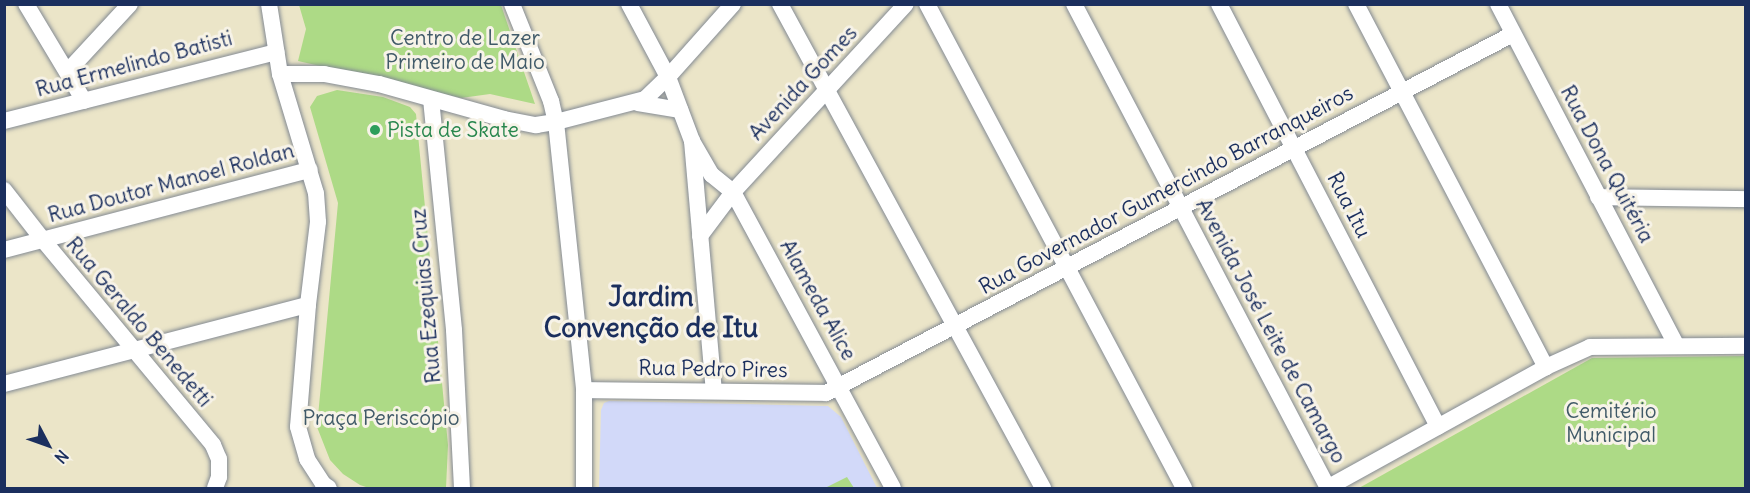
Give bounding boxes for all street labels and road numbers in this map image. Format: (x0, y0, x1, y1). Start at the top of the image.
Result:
street label: Avenida Gomes (744, 21, 862, 145)
street label: Rua Ermelindo Batisti (33, 26, 235, 102)
street label: Rua Governador Gumercindo Barranqueiros (975, 80, 1357, 300)
street label: Rua Dona Quitéria (1555, 81, 1659, 247)
street label: Rua Doutor Manoel Roldan (45, 138, 297, 228)
street label: Rua Itu (1322, 168, 1376, 242)
street label: Avenida José Leite de Camargo (1190, 195, 1352, 467)
street label: Rua Ezequias Cruz (406, 208, 446, 384)
street label: Rua Geraldo Benedetti (61, 232, 217, 412)
street label: Alameda Alice (775, 235, 861, 365)
street label: Rua Pedro Pires (638, 355, 788, 383)

